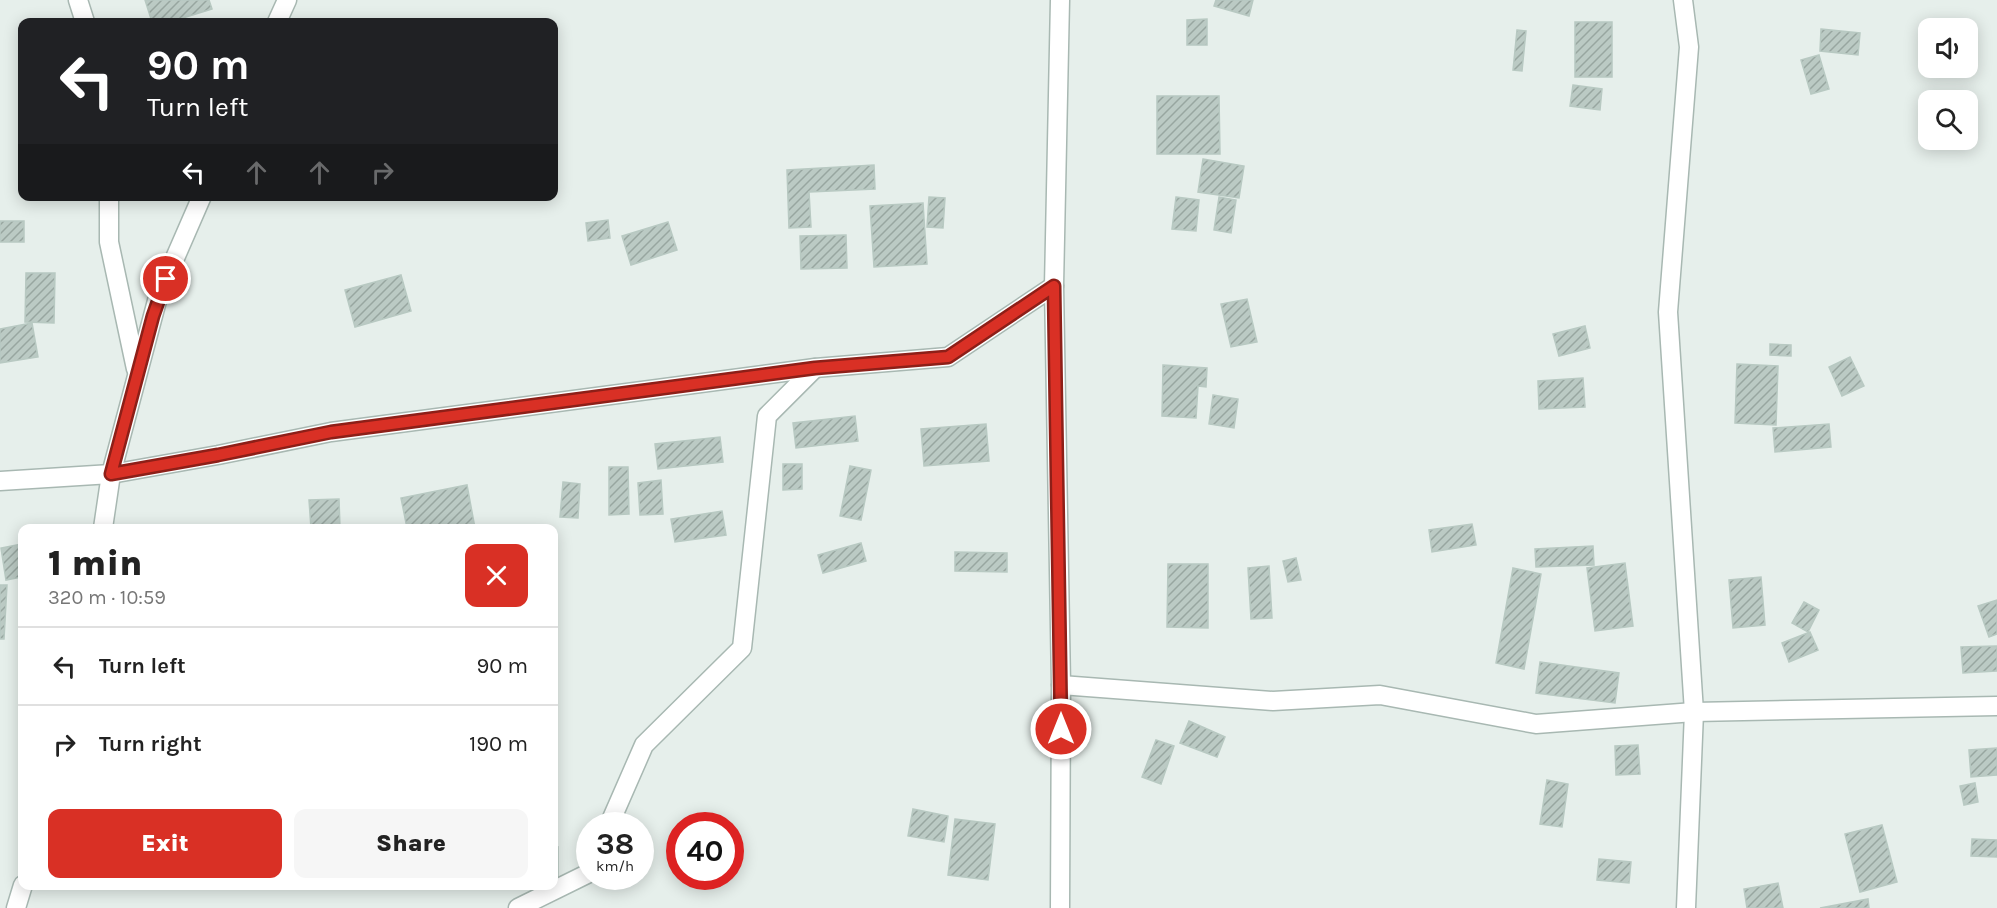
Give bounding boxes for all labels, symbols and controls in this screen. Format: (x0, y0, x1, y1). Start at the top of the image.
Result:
map controls (1918, 18, 1978, 150)
button: sound (1918, 18, 1978, 78)
text: 90 m (147, 40, 250, 90)
icon: left (48, 42, 126, 120)
button: search (1918, 90, 1978, 150)
text: Turn left (147, 91, 248, 123)
icon: left (177, 156, 210, 189)
icon: ahead (240, 156, 273, 189)
icon: ahead (303, 156, 336, 189)
icon: right (366, 156, 399, 189)
pin (140, 253, 191, 304)
icon: arrive (149, 262, 182, 295)
text: 1 min (48, 542, 142, 584)
button: close (465, 544, 528, 607)
text: 320 m · 10:59 (48, 586, 166, 609)
icon: left (48, 650, 81, 683)
text: Turn left (99, 653, 186, 679)
text: 90 m (476, 653, 528, 679)
position arrow (1029, 697, 1093, 761)
icon: right (48, 728, 81, 761)
text: Turn right (99, 731, 202, 757)
text: 190 m (469, 731, 528, 757)
button: Exit (48, 809, 282, 878)
button: Share (294, 809, 528, 878)
speed limit sign: 40 (666, 812, 744, 890)
text: 38 (596, 826, 634, 862)
text: km/h (596, 857, 634, 875)

